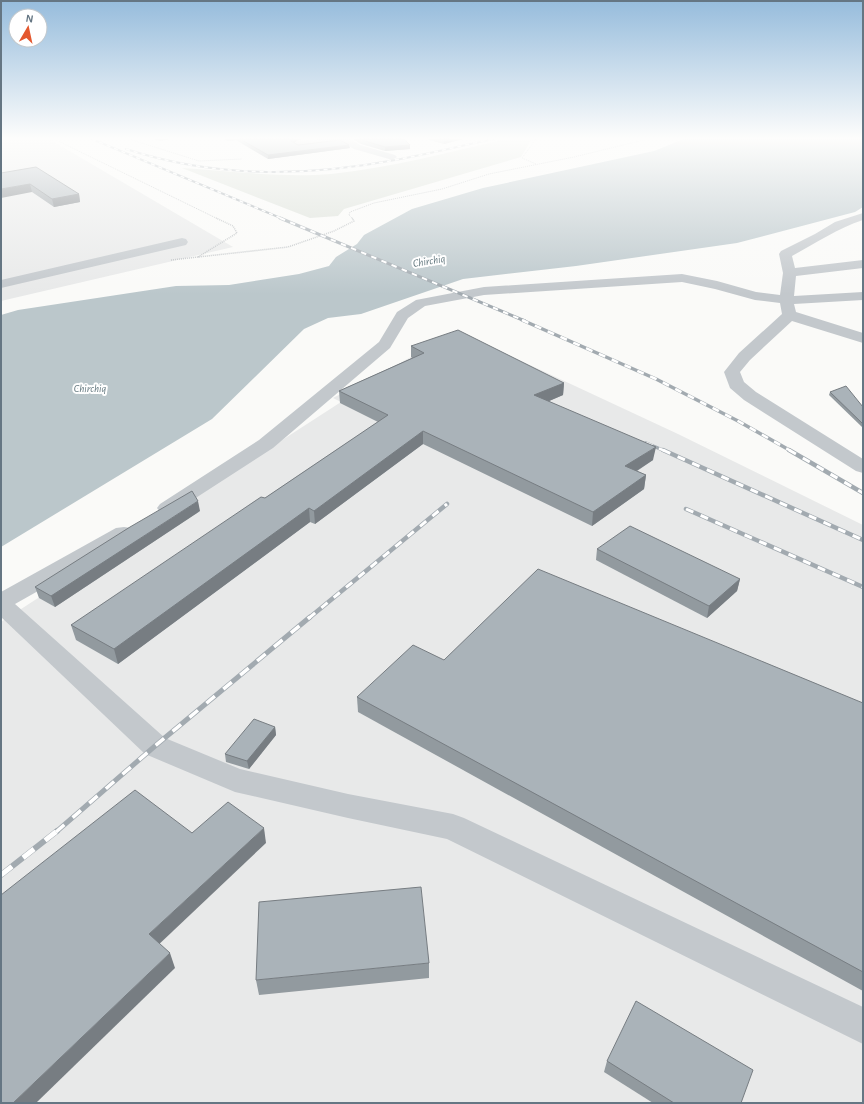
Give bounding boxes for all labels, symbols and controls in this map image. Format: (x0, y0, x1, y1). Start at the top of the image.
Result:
north arrow (8, 8, 48, 48)
text: N (25, 13, 34, 25)
water label: Chirchiq (412, 253, 446, 269)
water label: Chirchiq (74, 383, 107, 394)

